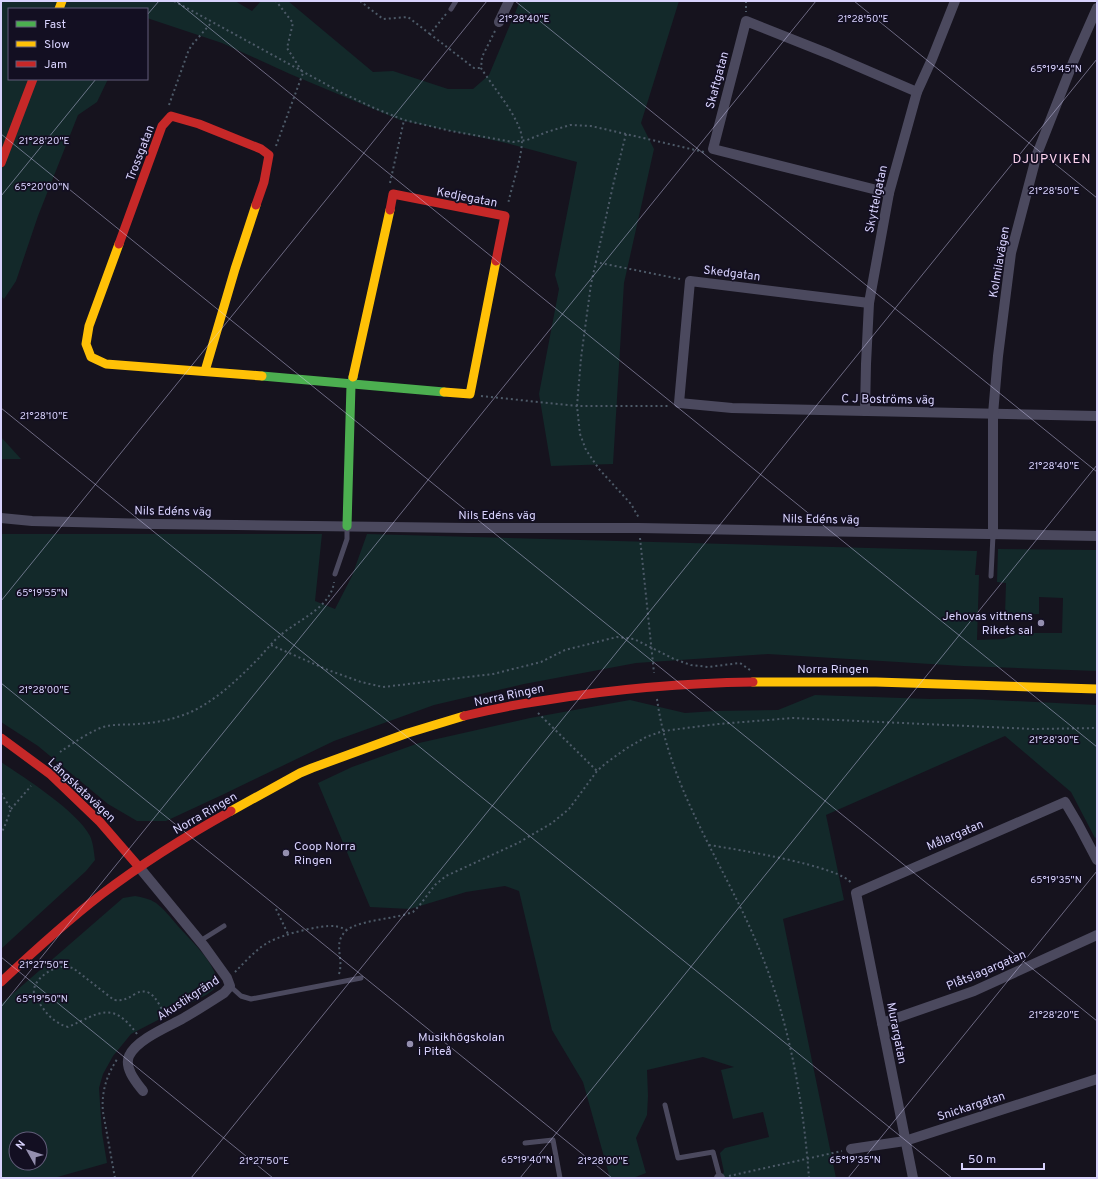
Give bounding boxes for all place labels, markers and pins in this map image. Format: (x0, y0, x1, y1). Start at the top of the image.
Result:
place label: Jehovas vittnens Rikets sal (942, 609, 1033, 639)
marker: Jehovas vittnens Rikets sal (1036, 618, 1046, 628)
place label: Coop Norra Ringen (294, 839, 355, 869)
marker: Coop Norra Ringen (281, 848, 291, 858)
place label: Musikhögskolan i Piteå (418, 1030, 505, 1060)
marker: Musikhögskolan i Piteå (405, 1039, 415, 1049)

